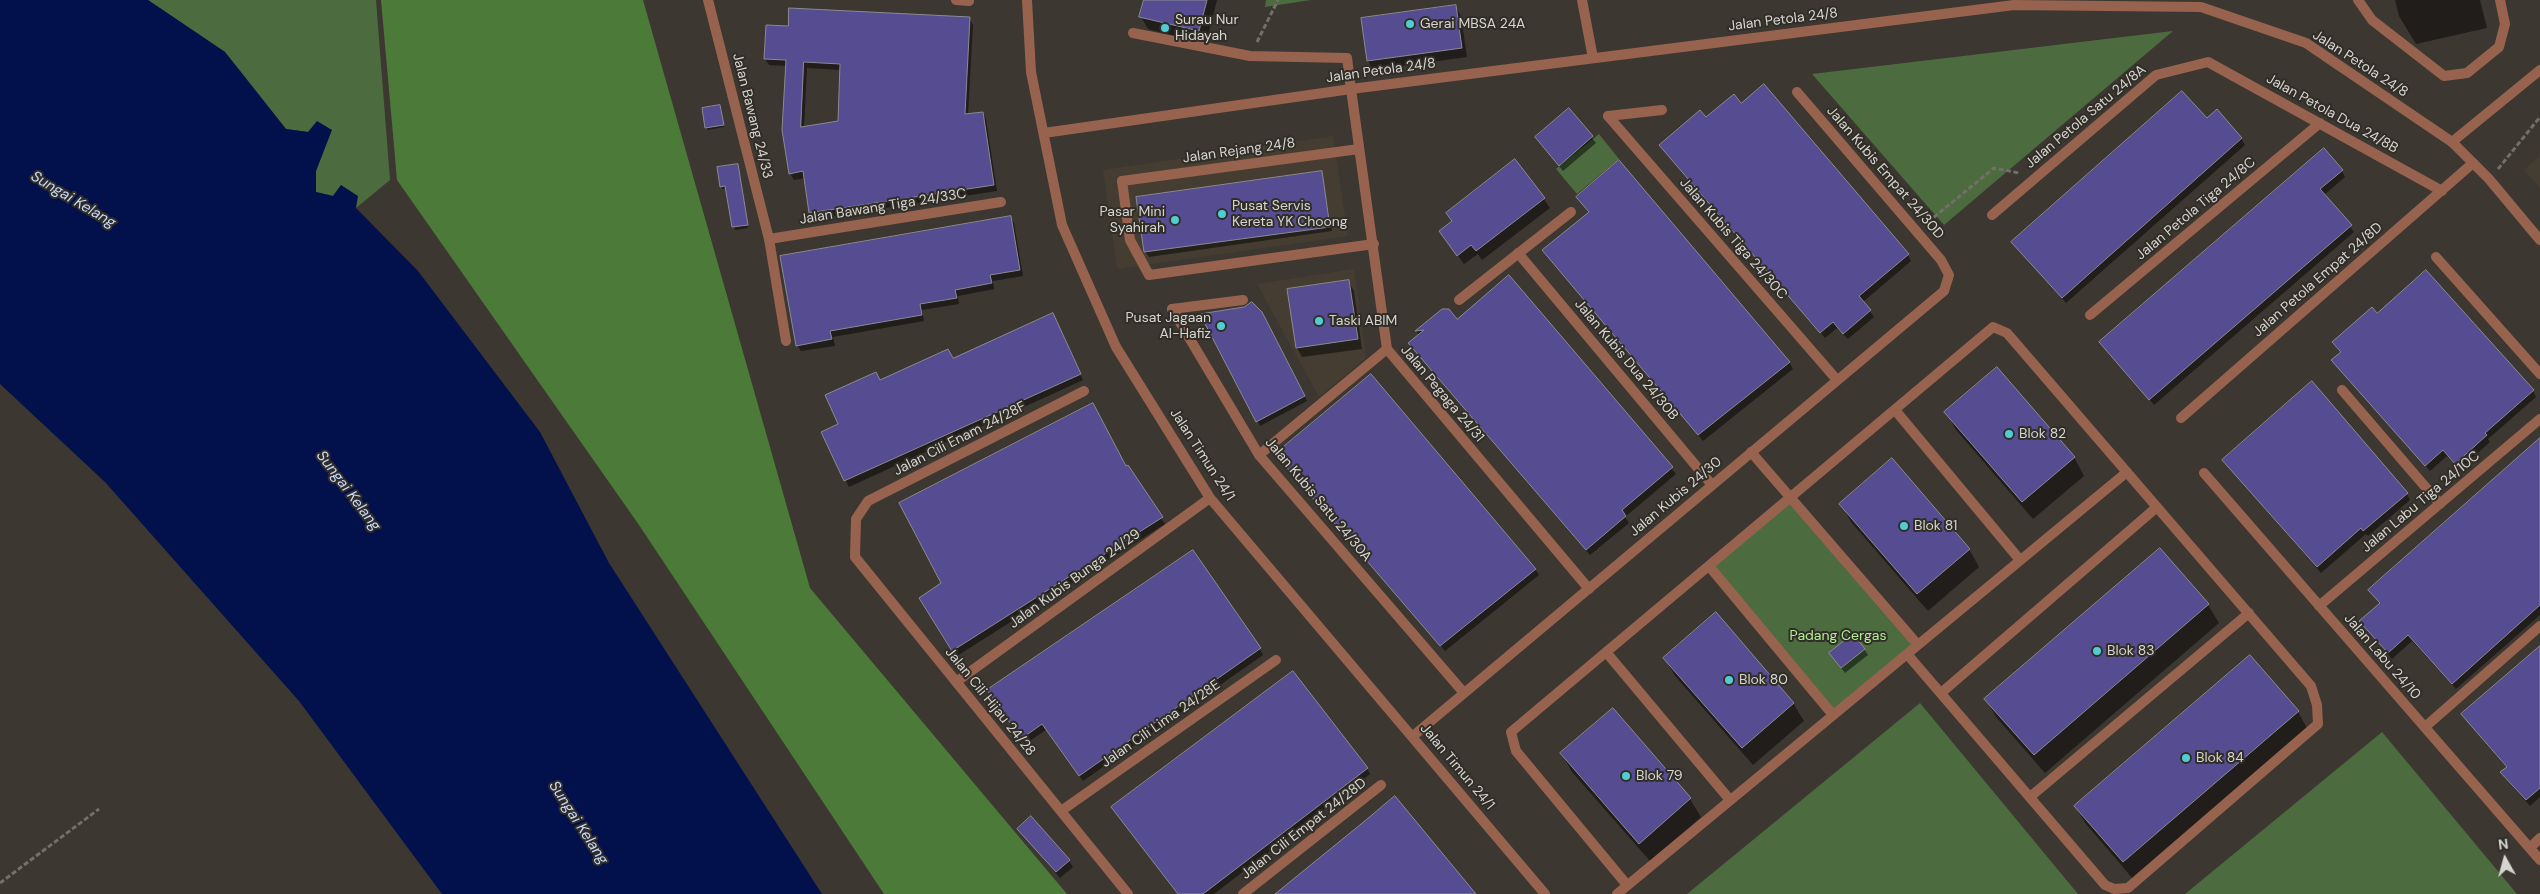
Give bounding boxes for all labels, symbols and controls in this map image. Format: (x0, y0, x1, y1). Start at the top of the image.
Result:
street label: Jalan Petola 24/8 (1727, 5, 1839, 35)
place label: Surau Nur Hidayah (1175, 12, 1239, 44)
place label: Gerai MBSA 24A (1420, 16, 1525, 32)
marker: Gerai MBSA 24A (1404, 18, 1416, 30)
marker: Surau Nur Hidayah (1159, 22, 1171, 34)
street label: Jalan Petola 24/8 (2309, 27, 2411, 101)
street label: Jalan Bawang 24/33 (728, 52, 776, 180)
street label: Jalan Petola 24/8 (1325, 55, 1437, 87)
street label: Jalan Petola Satu 24/8A (2022, 62, 2150, 172)
street label: Jalan Petola Dua 24/8B (2263, 71, 2401, 157)
street label: Jalan Kubis Empat 24/30D (1823, 103, 1947, 243)
street label: Jalan Rejang 24/8 (1182, 135, 1296, 167)
street label: Jalan Petola Tiga 24/8C (2133, 154, 2259, 264)
water label: Sungai Kelang (27, 168, 119, 232)
street label: Jalan Kubis Tiga 24/30C (1676, 175, 1790, 303)
street label: Jalan Bawang Tiga 24/33C (798, 185, 968, 229)
place label: Pusat Servis Kereta YK Choong (1232, 198, 1348, 230)
place label: Pasar Mini Syahirah (1100, 204, 1165, 236)
marker: Pusat Servis Kereta YK Choong (1216, 208, 1228, 220)
marker: Pasar Mini Syahirah (1169, 214, 1181, 226)
street label: Jalan Petola Empat 24/8D (2250, 219, 2386, 341)
street label: Jalan Kubis Dua 24/30B (1571, 296, 1681, 424)
place label: Pusat Jagaan Al-Hafiz (1125, 310, 1211, 342)
place label: Taski ABIM (1329, 313, 1397, 329)
marker: Taski ABIM (1313, 315, 1325, 327)
marker: Pusat Jagaan Al-Hafiz (1215, 320, 1227, 332)
street label: Jalan Pegaga 24/31 (1397, 342, 1487, 446)
street label: Jalan Cili Enam 24/28F (891, 398, 1029, 480)
street label: Jalan Timun 24/1 (1166, 406, 1238, 504)
place label: Blok 82 (2019, 426, 2066, 442)
marker: Blok 82 (2003, 428, 2015, 440)
street label: Jalan Kubis Satu 24/30A (1261, 435, 1375, 565)
water label: Sungai Kelang (312, 447, 384, 535)
street label: Jalan Labu Tiga 24/10C (2359, 448, 2483, 556)
street label: Jalan Kubis 24/30 (1627, 454, 1725, 540)
place label: Blok 81 (1914, 518, 1957, 534)
marker: Blok 81 (1898, 520, 1910, 532)
street label: Jalan Kubis Bunga 24/29 (1006, 526, 1144, 632)
street label: Jalan Labu 24/10 (2340, 611, 2424, 703)
park label: Padang Cergas (1790, 628, 1886, 644)
place label: Blok 83 (2107, 643, 2154, 659)
street label: Jalan Cili Hijau 24/28 (941, 644, 1039, 760)
marker: Blok 83 (2091, 645, 2103, 657)
place label: Blok 80 (1739, 672, 1788, 688)
marker: Blok 80 (1723, 674, 1735, 686)
street label: Jalan Cili Lima 24/28E (1098, 677, 1224, 771)
street label: Jalan Timun 24/1 (1416, 721, 1498, 813)
place label: Blok 84 (2196, 750, 2244, 766)
marker: Blok 84 (2180, 752, 2192, 764)
place label: Blok 79 (1636, 768, 1683, 784)
marker: Blok 79 (1620, 770, 1632, 782)
street label: Jalan Cili Empat 24/28D (1238, 775, 1370, 883)
water label: Sungai Kelang (544, 778, 612, 868)
north arrow (2480, 834, 2530, 884)
text: N (2497, 835, 2509, 854)

